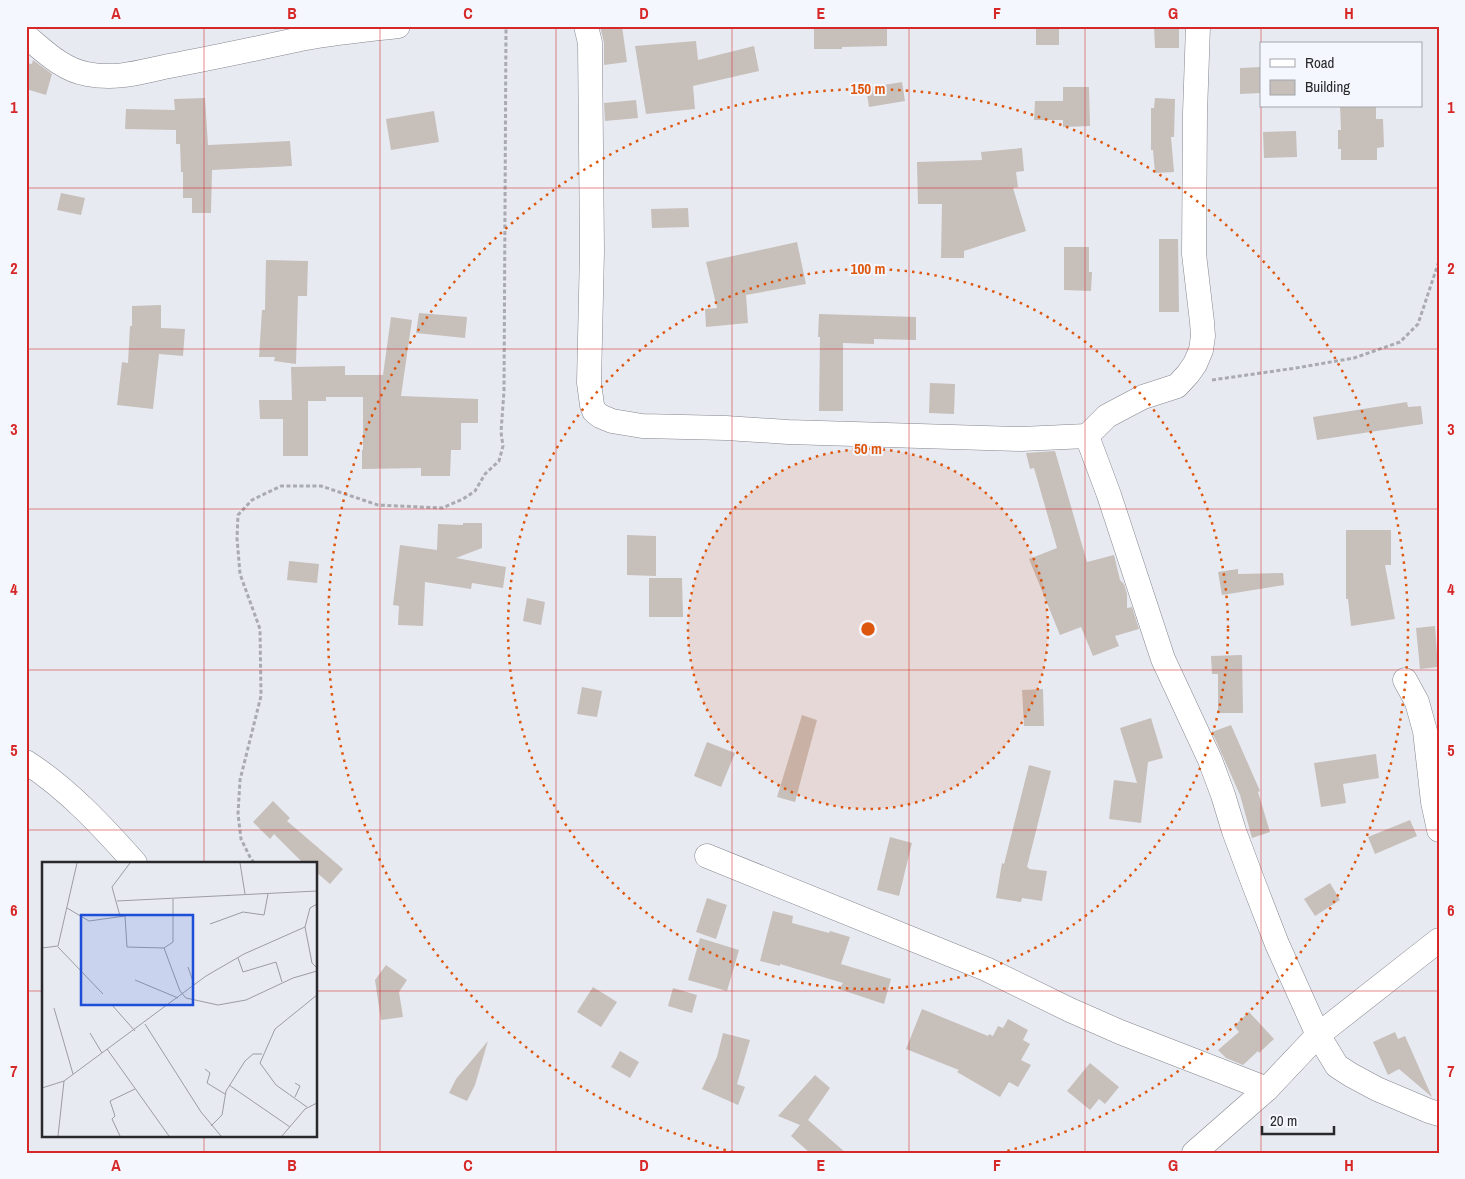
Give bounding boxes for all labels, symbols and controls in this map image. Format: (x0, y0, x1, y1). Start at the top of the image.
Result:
text: A (111, 2, 121, 24)
text: B (287, 2, 297, 24)
text: C (463, 2, 473, 24)
text: D (639, 2, 649, 24)
text: E (817, 2, 826, 24)
text: F (993, 2, 1001, 24)
text: G (1168, 2, 1178, 24)
text: H (1344, 2, 1354, 24)
legend (1260, 42, 1422, 108)
text: Road (1305, 52, 1334, 73)
text: Building (1305, 76, 1350, 97)
text: 150 m (851, 78, 885, 99)
text: 1 (10, 96, 18, 118)
text: 1 (1447, 96, 1455, 118)
text: 2 (10, 257, 18, 279)
text: 2 (1447, 257, 1455, 279)
text: 100 m (851, 258, 885, 279)
text: 3 (10, 418, 18, 440)
text: 3 (1447, 418, 1455, 440)
text: 50 m (854, 438, 882, 459)
text: 4 (10, 578, 18, 600)
text: 4 (1447, 578, 1455, 600)
centre of rings (859, 620, 877, 638)
text: 5 (10, 739, 18, 761)
text: 5 (1447, 739, 1455, 761)
inset map (42, 862, 318, 1136)
text: 6 (10, 899, 18, 921)
text: 6 (1447, 899, 1455, 921)
text: 7 (10, 1060, 18, 1082)
text: 7 (1447, 1060, 1455, 1082)
scale bar (1262, 1104, 1335, 1136)
text: 20 m (1270, 1110, 1297, 1131)
text: A (111, 1154, 121, 1176)
text: B (287, 1154, 297, 1176)
text: C (463, 1154, 473, 1176)
text: D (639, 1154, 649, 1176)
text: E (817, 1154, 826, 1176)
text: F (993, 1154, 1001, 1176)
text: G (1168, 1154, 1178, 1176)
text: H (1344, 1154, 1354, 1176)

